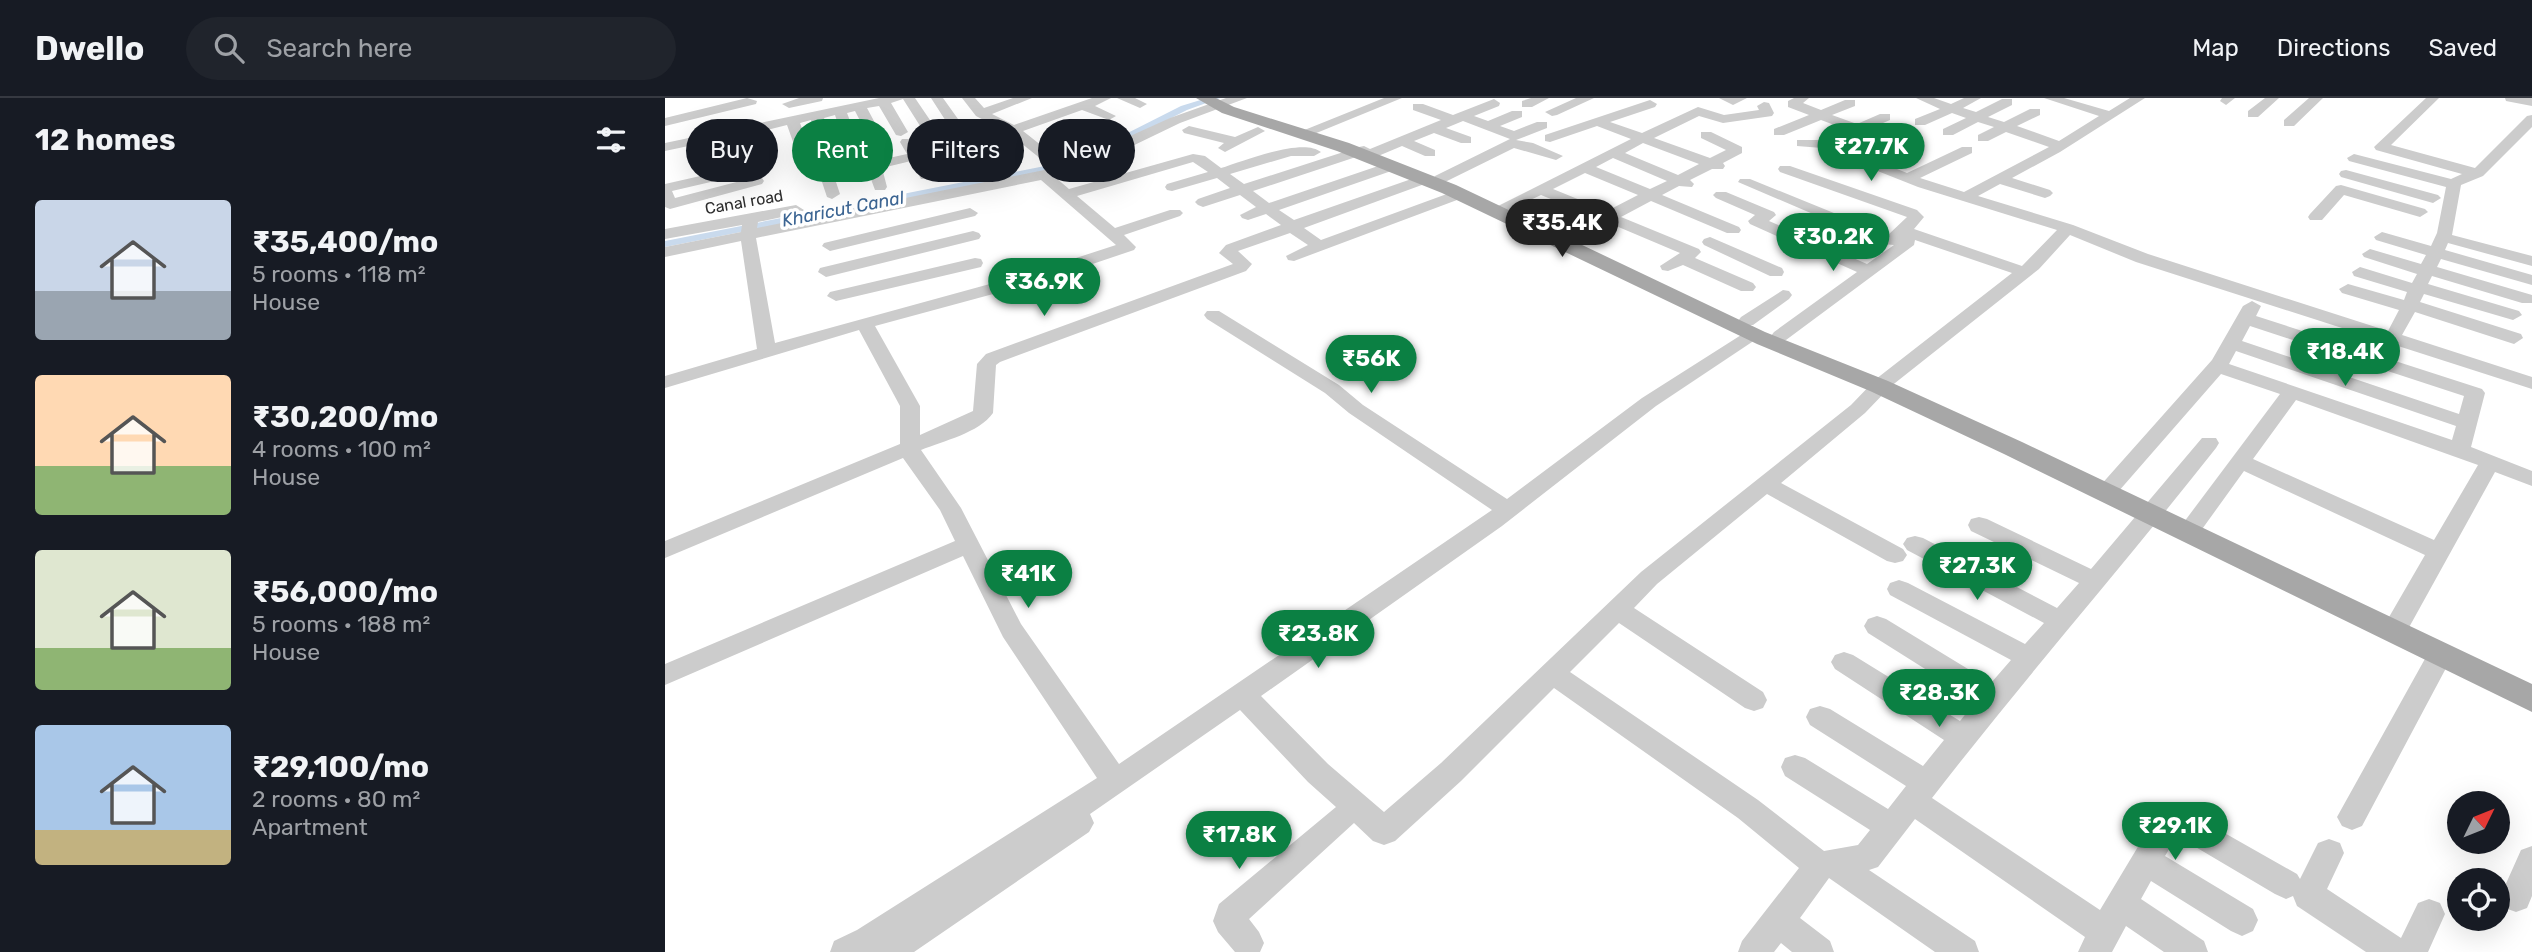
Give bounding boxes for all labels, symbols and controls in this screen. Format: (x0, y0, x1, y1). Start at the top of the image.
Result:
search box (186, 17, 676, 80)
text: Dwello (35, 29, 144, 68)
icon: search (210, 29, 248, 67)
text: Search here (266, 33, 412, 64)
text: Map (2192, 34, 2239, 62)
text: Directions (2277, 34, 2390, 62)
text: Saved (2428, 34, 2497, 62)
chip: Buy (686, 119, 778, 182)
chip: Rent (792, 119, 893, 182)
chip: Filters (907, 119, 1024, 182)
chip: New (1038, 119, 1135, 182)
icon: filters (592, 121, 630, 159)
text: 12 homes (35, 122, 176, 158)
pin: ₹27.7K (1814, 123, 1928, 183)
text: ₹27.7K (1834, 132, 1908, 160)
street label: Canal road (703, 186, 785, 218)
water label: Kharicut Canal (780, 186, 907, 232)
pin: ₹35.4K (1505, 200, 1619, 259)
text: ₹35.4K (1521, 208, 1603, 236)
pin: ₹30.2K (1776, 214, 1890, 273)
text: ₹30.2K (1792, 222, 1874, 250)
text: ₹35,400/mo (252, 224, 438, 260)
icon: home (91, 228, 175, 312)
pin: ₹36.9K (987, 258, 1101, 318)
text: 5 rooms · 118 m² (252, 260, 426, 288)
text: ₹36.9K (1004, 267, 1084, 295)
text: House (252, 288, 320, 316)
pin: ₹18.4K (2288, 328, 2402, 388)
pin: ₹56K (1330, 336, 1412, 395)
text: ₹18.4K (2306, 337, 2384, 365)
text: ₹56K (1342, 344, 1400, 372)
text: ₹30,200/mo (252, 399, 438, 435)
icon: home (91, 403, 175, 487)
text: 4 rooms · 100 m² (252, 435, 431, 463)
text: House (252, 463, 320, 491)
pin: ₹27.3K (1920, 542, 2034, 602)
pin: ₹41K (987, 550, 1069, 610)
text: ₹27.3K (1938, 551, 2016, 579)
text: ₹41K (1000, 559, 1056, 587)
text: ₹56,000/mo (252, 574, 438, 610)
icon: home (91, 578, 175, 662)
text: 5 rooms · 188 m² (252, 610, 430, 638)
pin: ₹23.8K (1261, 610, 1375, 670)
text: ₹23.8K (1277, 619, 1359, 647)
text: House (252, 638, 320, 666)
pin: ₹28.3K (1882, 670, 1996, 729)
text: ₹28.3K (1898, 678, 1980, 706)
text: ₹29,100/mo (252, 749, 429, 785)
icon: home (91, 753, 175, 837)
text: 2 rooms · 80 m² (252, 785, 420, 813)
north arrow (2447, 791, 2509, 854)
map controls (2447, 791, 2510, 931)
pin: ₹29.1K (2118, 802, 2232, 862)
text: ₹29.1K (2138, 811, 2212, 839)
pin: ₹17.8K (1182, 812, 1296, 871)
text: Apartment (252, 813, 368, 841)
text: ₹17.8K (1202, 820, 1276, 848)
button: locate (2447, 868, 2510, 931)

